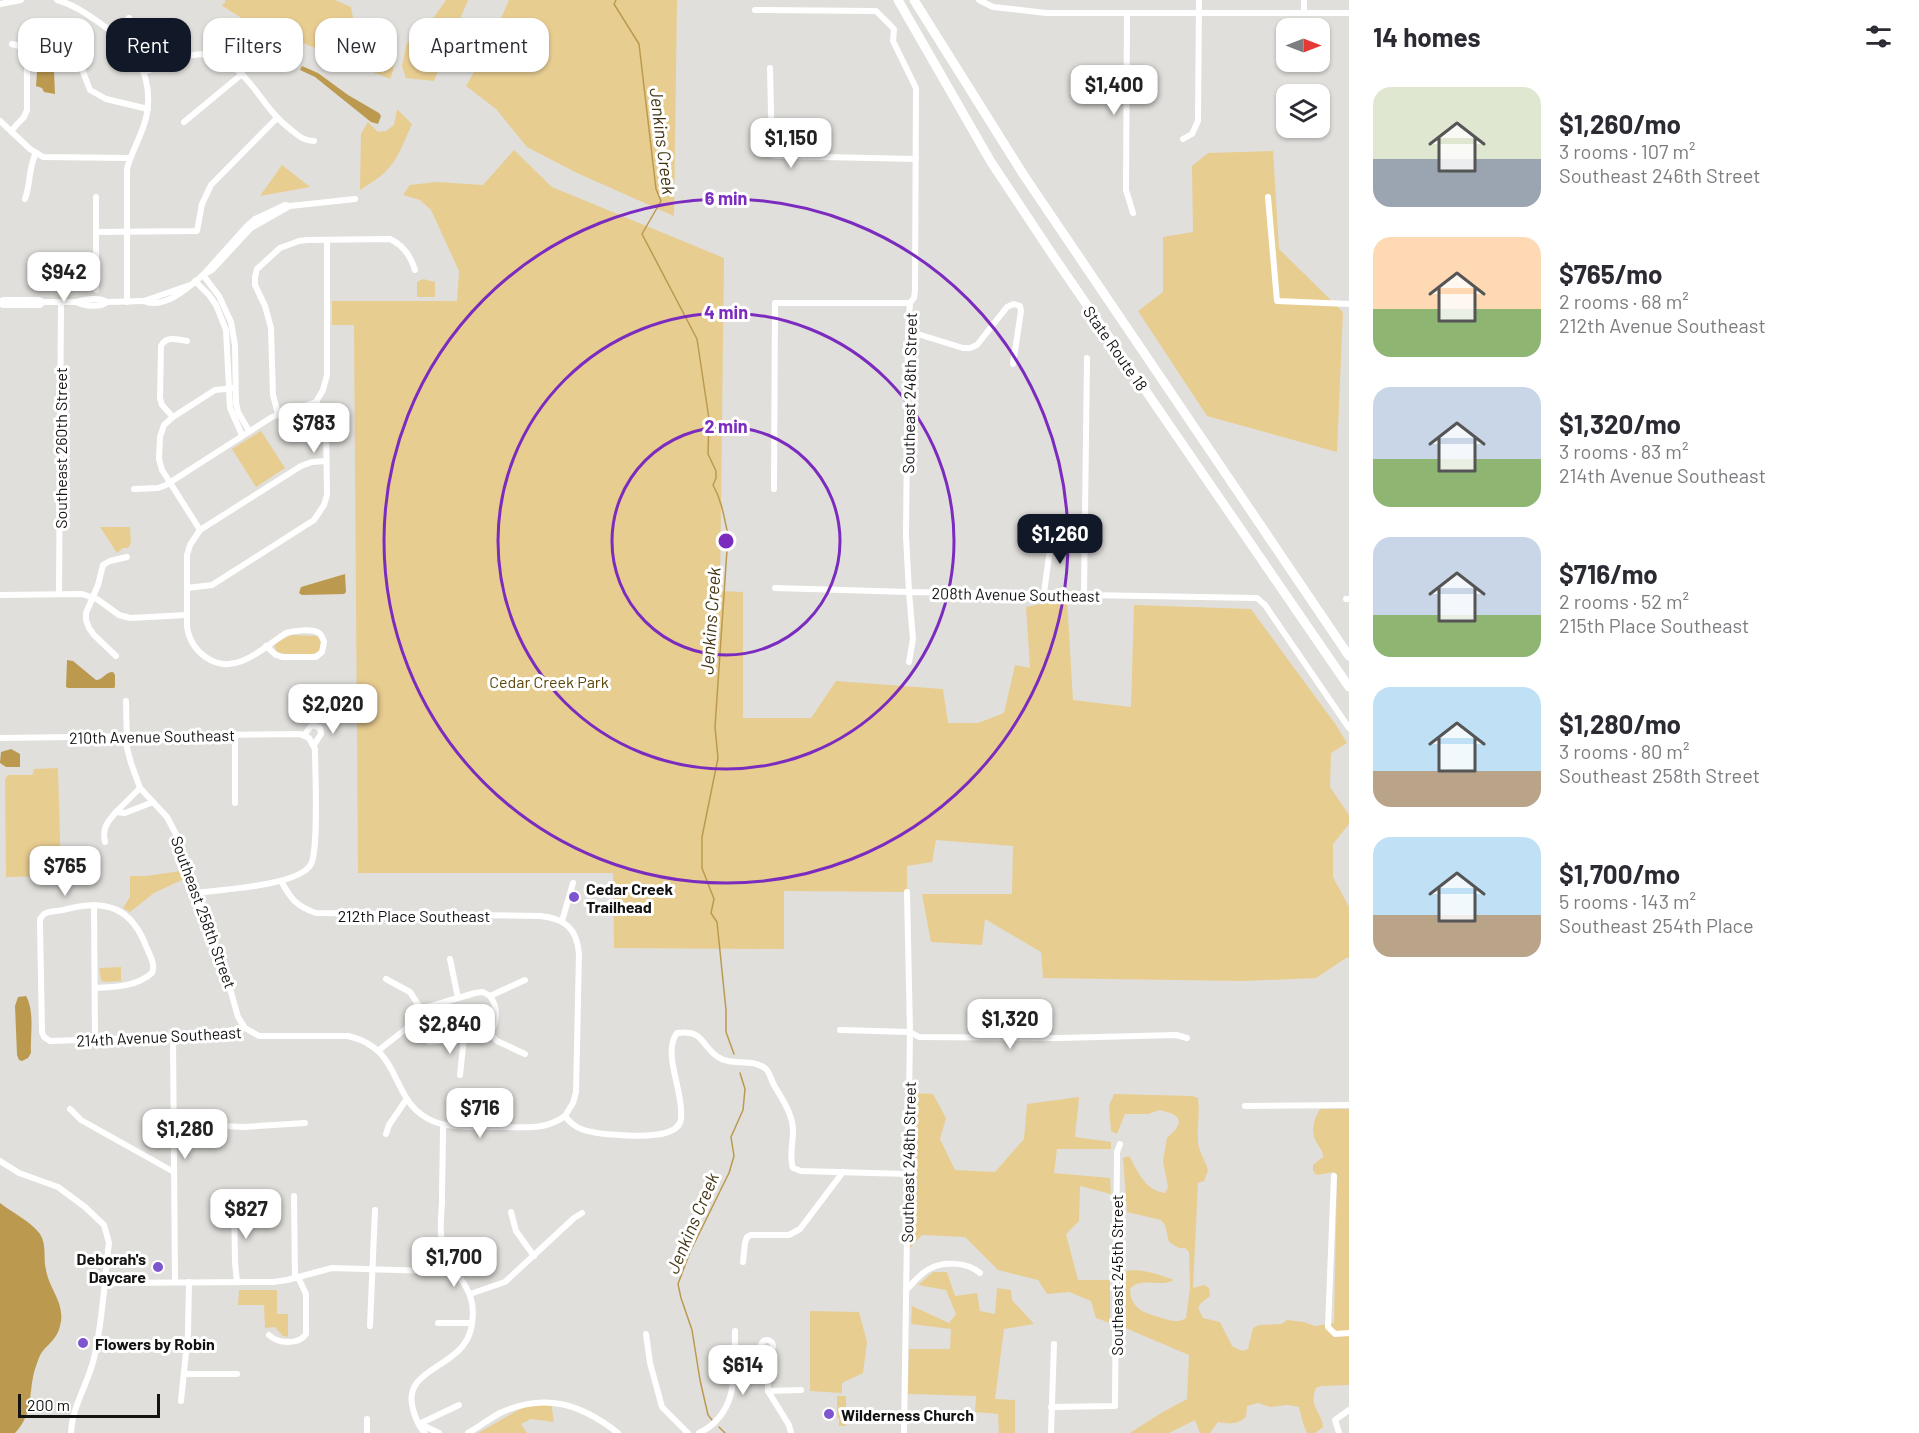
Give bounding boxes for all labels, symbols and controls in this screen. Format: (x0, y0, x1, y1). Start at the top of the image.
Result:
chip: Buy (18, 18, 94, 72)
chip: Rent (106, 18, 191, 72)
chip: Filters (203, 18, 303, 72)
chip: New (315, 18, 397, 72)
chip: Apartment (409, 18, 549, 72)
north arrow (1276, 18, 1330, 72)
map controls (1276, 18, 1330, 138)
icon: filters (1862, 20, 1895, 53)
text: 14 homes (1373, 21, 1480, 52)
pin: $1,400 (1065, 65, 1163, 116)
text: $1,400 (1085, 72, 1143, 96)
button: layers (1276, 84, 1330, 138)
water label: Jenkins Creek (646, 86, 681, 196)
text: $1,260/mo (1559, 108, 1681, 139)
icon: home (1421, 111, 1493, 183)
pin: $1,150 (742, 118, 840, 169)
text: $1,150 (764, 125, 818, 149)
text: 3 rooms · 107 m² (1559, 139, 1695, 163)
text: Southeast 246th Street (1559, 163, 1761, 187)
text: 6 min (705, 187, 747, 209)
pin: $942 (28, 252, 100, 303)
text: $765/mo (1559, 258, 1662, 289)
text: $942 (41, 259, 87, 283)
icon: home (1421, 261, 1493, 333)
text: 2 rooms · 68 m² (1559, 289, 1689, 313)
text: 4 min (704, 301, 748, 323)
street label: State Route 18 (1080, 302, 1152, 394)
street label: Southeast 248th Street (898, 312, 920, 474)
text: 212th Avenue Southeast (1559, 313, 1766, 337)
street label: Southeast 260th Street (51, 367, 70, 529)
pin: $783 (278, 403, 350, 454)
text: $1,320/mo (1559, 408, 1681, 439)
text: $783 (293, 410, 335, 434)
icon: home (1421, 411, 1493, 483)
text: 2 min (704, 415, 748, 437)
text: 3 rooms · 83 m² (1559, 439, 1688, 463)
text: 214th Avenue Southeast (1559, 463, 1766, 487)
pin: $1,260 (1011, 514, 1109, 565)
text: $1,260 (1031, 521, 1089, 545)
centre of rings (716, 531, 736, 551)
text: $716/mo (1559, 558, 1658, 589)
icon: home (1421, 561, 1493, 633)
water label: Jenkins Creek (695, 566, 725, 675)
street label: 208th Avenue Southeast (931, 583, 1101, 605)
text: 2 rooms · 52 m² (1559, 589, 1689, 613)
text: 215th Place Southeast (1559, 613, 1749, 637)
park label: Cedar Creek Park (489, 672, 609, 691)
pin: $2,020 (284, 684, 382, 735)
text: $2,020 (302, 691, 364, 715)
text: $1,280/mo (1559, 708, 1681, 739)
icon: home (1421, 711, 1493, 783)
street label: 210th Avenue Southeast (69, 725, 235, 747)
text: 3 rooms · 80 m² (1559, 739, 1689, 763)
text: Southeast 258th Street (1559, 763, 1760, 787)
street label: Southeast 258th Street (168, 833, 240, 991)
pin: $765 (29, 846, 101, 897)
text: $765 (44, 853, 86, 877)
text: $1,700/mo (1559, 858, 1680, 889)
icon: home (1421, 861, 1493, 933)
place label: Cedar Creek Trailhead (586, 879, 673, 916)
text: 5 rooms · 143 m² (1559, 889, 1696, 913)
marker: Cedar Creek Trailhead (567, 890, 581, 904)
street label: 212th Place Southeast (338, 906, 490, 925)
text: Southeast 254th Place (1559, 913, 1754, 937)
pin: $1,320 (961, 999, 1059, 1050)
pin: $2,840 (401, 1004, 499, 1055)
text: $1,320 (981, 1006, 1039, 1030)
text: $2,840 (419, 1011, 481, 1035)
street label: 214th Avenue Southeast (76, 1022, 242, 1050)
street label: Southeast 248th Street (897, 1081, 919, 1243)
pin: $716 (444, 1088, 516, 1139)
text: $716 (460, 1095, 500, 1119)
pin: $1,280 (136, 1109, 234, 1160)
text: $1,280 (156, 1116, 214, 1140)
water label: Jenkins Creek (661, 1169, 723, 1277)
pin: $827 (210, 1189, 282, 1240)
street label: Southeast 245th Street (1107, 1194, 1126, 1356)
text: $827 (224, 1196, 268, 1220)
pin: $1,700 (405, 1237, 503, 1288)
text: $1,700 (426, 1244, 482, 1268)
place label: Deborah's Daycare (77, 1249, 146, 1286)
marker: Deborah's Daycare (151, 1260, 165, 1274)
place label: Flowers by Robin (95, 1334, 215, 1353)
marker: Flowers by Robin (76, 1336, 90, 1350)
pin: $614 (707, 1345, 779, 1396)
text: $614 (722, 1352, 764, 1376)
scale bar (18, 1391, 160, 1418)
text: 200 m (27, 1395, 70, 1414)
place label: Wilderness Church (841, 1405, 974, 1424)
marker: Wilderness Church (822, 1407, 836, 1421)

